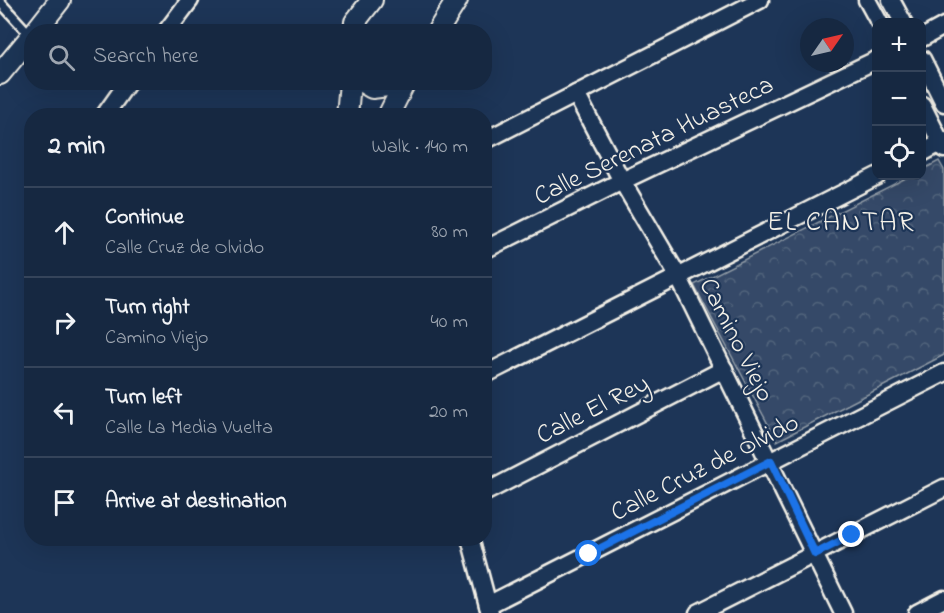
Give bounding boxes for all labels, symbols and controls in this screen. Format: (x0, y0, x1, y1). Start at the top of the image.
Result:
north arrow (800, 18, 854, 72)
map controls (872, 18, 926, 180)
button: + (872, 18, 926, 72)
search box (24, 24, 492, 90)
icon: search (45, 41, 78, 74)
text: Search here (93, 41, 198, 73)
street label: Calle Serenata Huasteca (528, 67, 781, 216)
button: − (872, 72, 926, 126)
button: locate (872, 126, 926, 180)
text: 2 min (48, 128, 105, 166)
text: Walk · 140 m (372, 133, 468, 162)
text: Continue (105, 202, 184, 234)
district label: EL CANTAR (767, 203, 915, 244)
icon: ahead (48, 216, 81, 249)
text: 80 m (431, 218, 468, 247)
text: Calle Cruz de Olvido (105, 234, 264, 263)
street label: Camino Viejo (688, 272, 783, 409)
text: Turn right (105, 292, 190, 324)
icon: right (48, 306, 81, 339)
text: 40 m (431, 308, 468, 337)
text: Camino Viejo (105, 324, 209, 353)
street label: Calle El Rey (530, 366, 656, 455)
text: Turn left (105, 382, 182, 414)
icon: left (48, 396, 81, 429)
text: 20 m (429, 398, 468, 427)
street label: Calle Cruz de Olvido (605, 405, 806, 533)
text: Calle La Media Vuelta (105, 414, 273, 443)
icon: arrive (48, 486, 81, 519)
text: Arrive at destination (105, 486, 287, 518)
route end (838, 521, 864, 547)
route start (575, 540, 601, 566)

